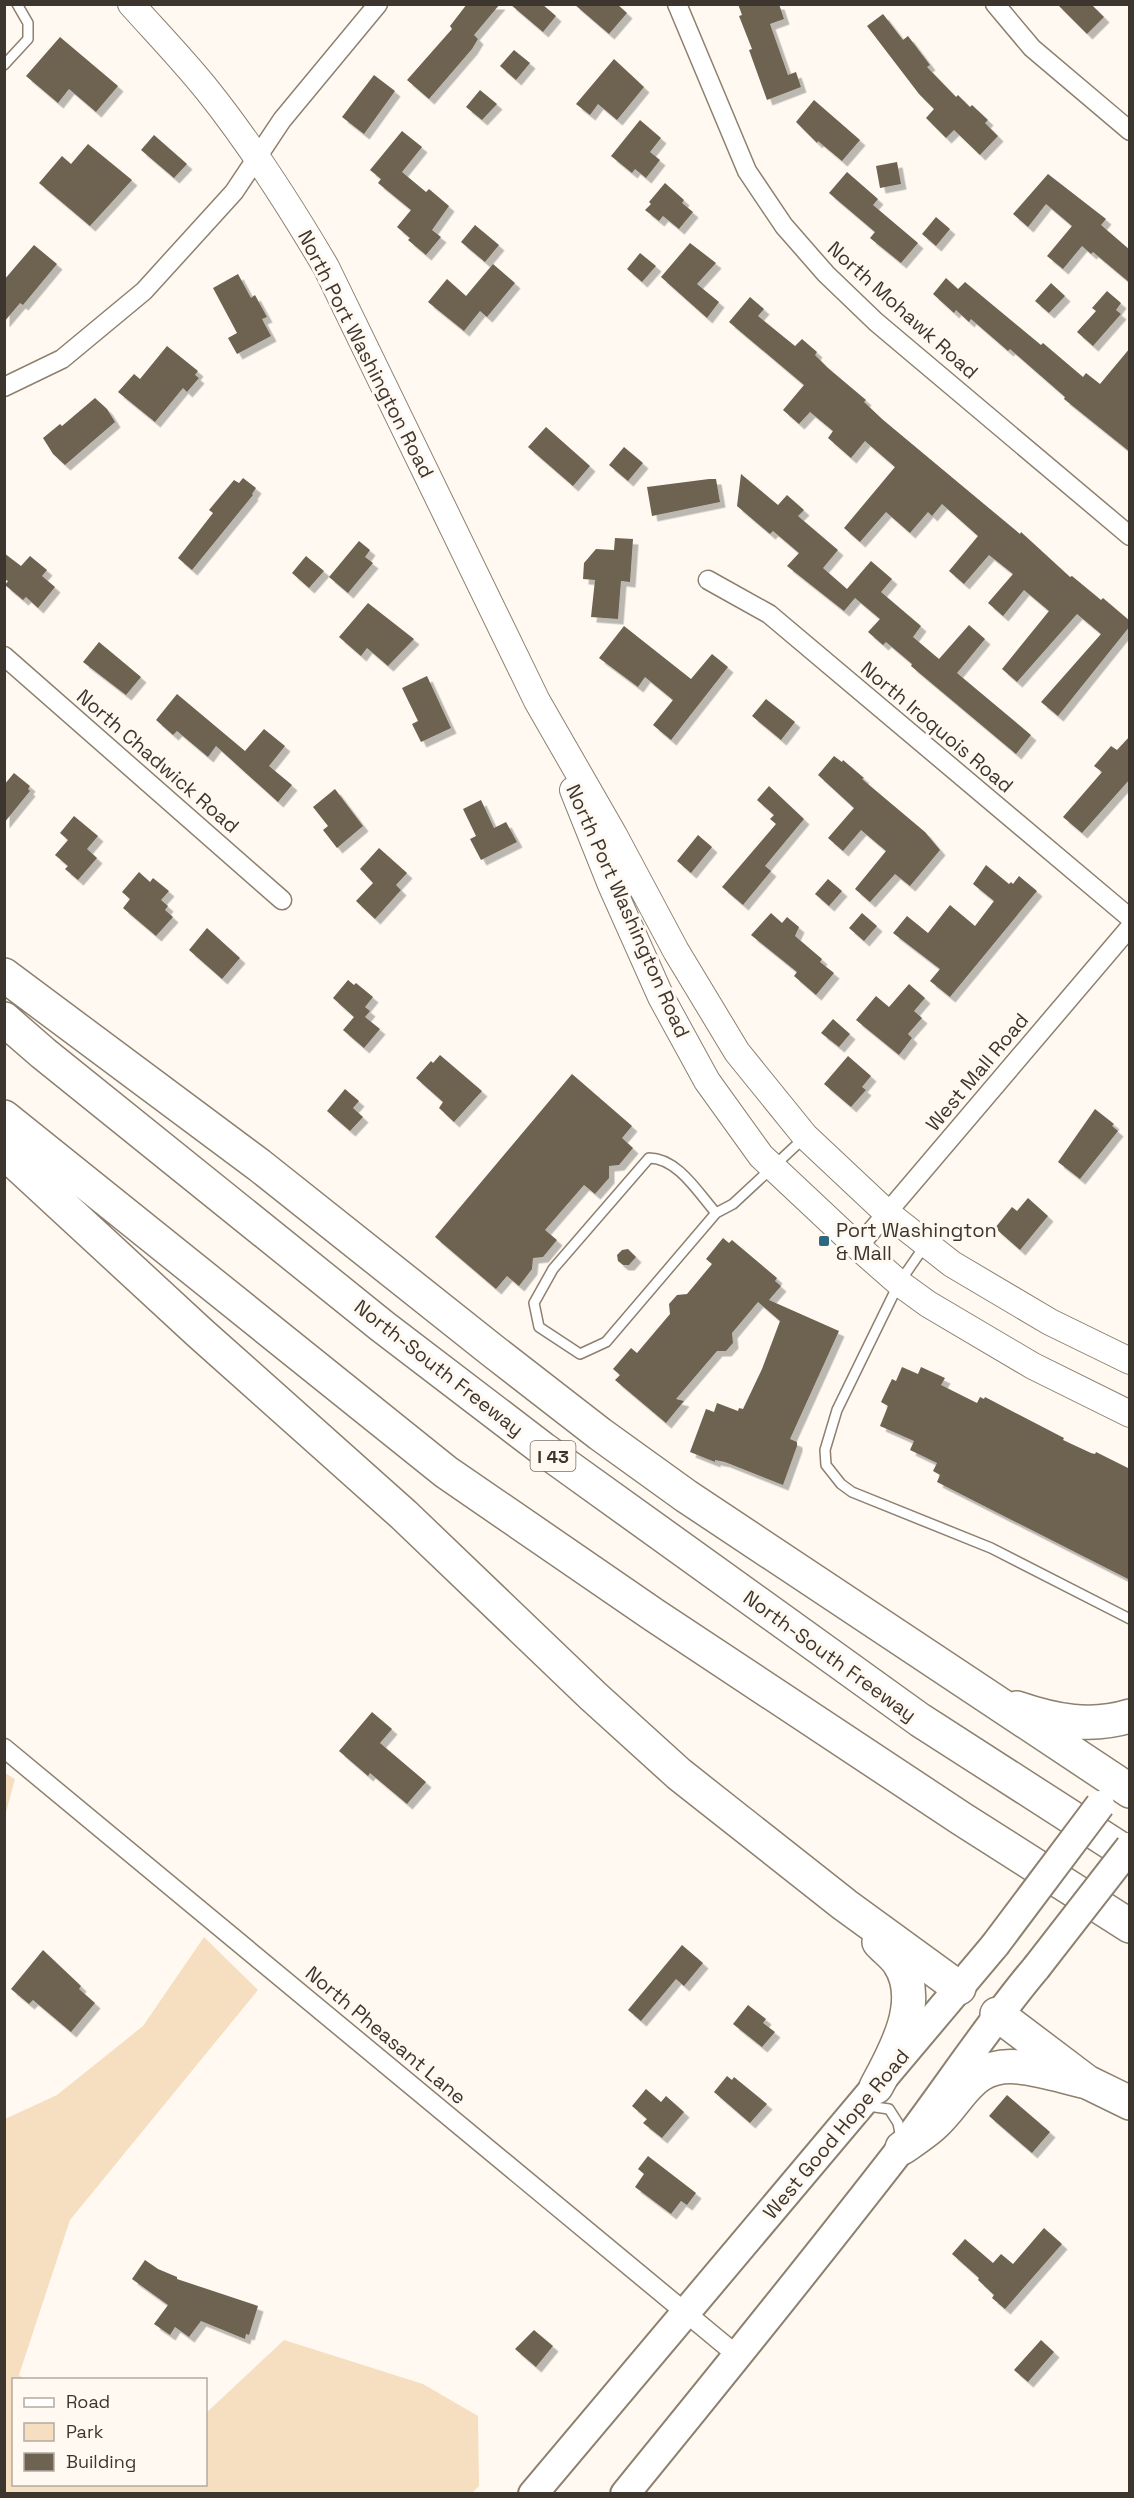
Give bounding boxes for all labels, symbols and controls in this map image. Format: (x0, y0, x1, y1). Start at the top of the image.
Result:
street label: North Port Washington Road (292, 226, 440, 482)
street label: North Mohawk Road (822, 235, 984, 385)
street label: North Iroquois Road (855, 656, 1019, 798)
street label: North Chadwick Road (71, 683, 245, 839)
street label: North Port Washington Road (560, 780, 696, 1042)
street label: West Mall Road (920, 1008, 1034, 1136)
place label: Port Washington & Mall (836, 1217, 997, 1266)
marker: Port Washington & Mall (817, 1234, 831, 1248)
street label: North-South Freeway (349, 1294, 529, 1442)
road number: I 43 (530, 1441, 576, 1471)
street label: North-South Freeway (738, 1584, 922, 1728)
street label: North Pheasant Lane (300, 1960, 472, 2110)
street label: West Good Hope Road (757, 2044, 915, 2224)
legend (12, 2378, 207, 2486)
text: Road (66, 2390, 110, 2413)
text: Park (66, 2420, 104, 2443)
text: Building (66, 2450, 136, 2473)

